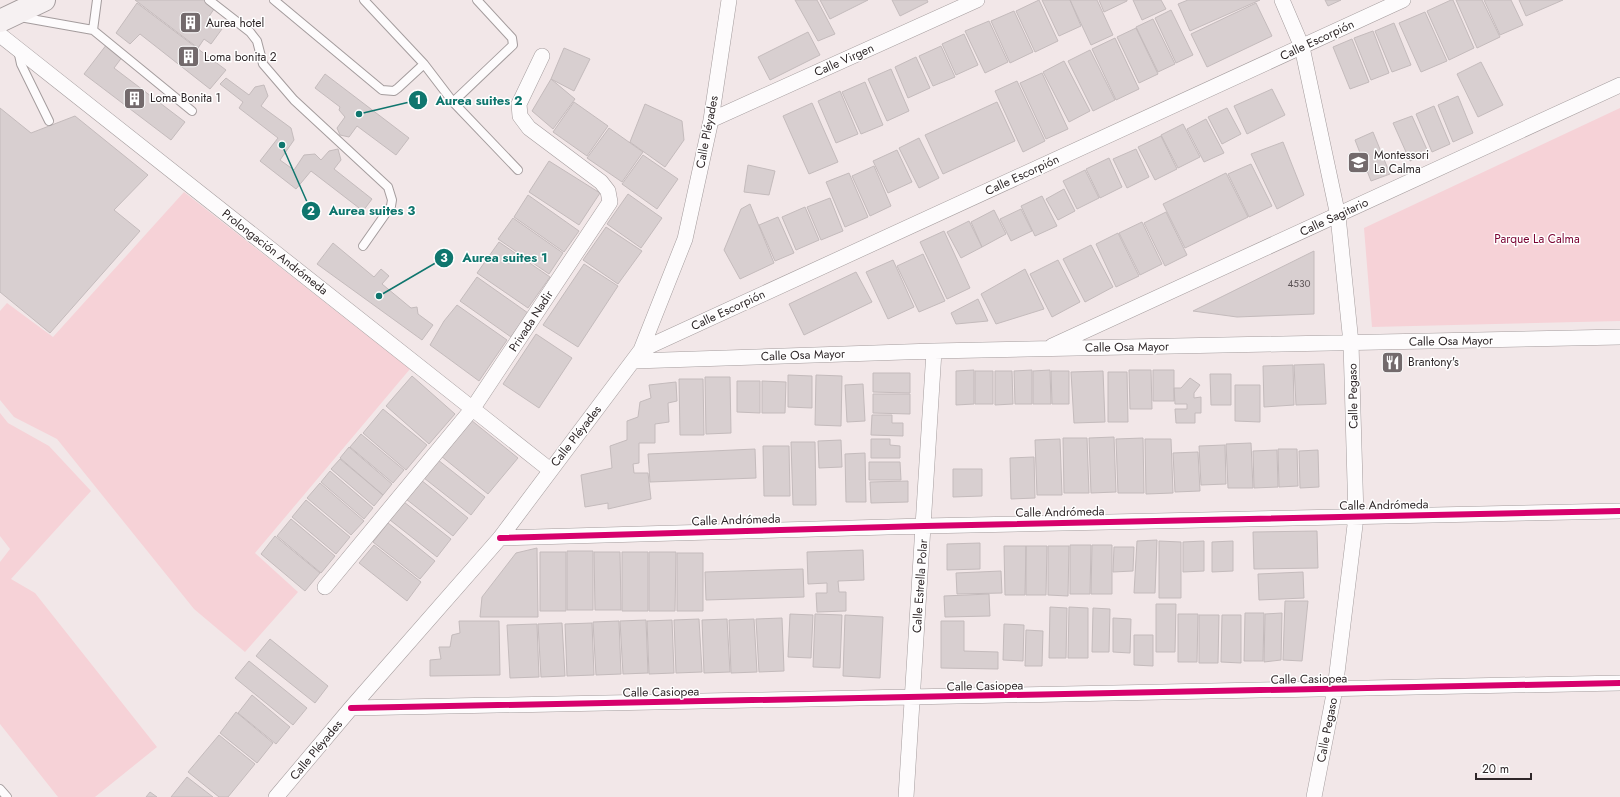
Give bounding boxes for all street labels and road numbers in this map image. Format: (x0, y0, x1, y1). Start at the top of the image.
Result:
street label: Calle Escorpión (1277, 15, 1357, 65)
street label: Calle Virgen (811, 39, 877, 81)
street label: Calle Pléyades (691, 94, 723, 170)
street label: Calle Escorpión (982, 150, 1062, 200)
street label: Calle Sagitario (1297, 193, 1372, 241)
street label: Prolongación Andrómeda (218, 205, 332, 299)
street label: Calle Escorpión (688, 285, 768, 335)
street label: Privada Nadir (504, 286, 558, 355)
street label: Calle Osa Mayor (1409, 331, 1494, 351)
street label: Calle Osa Mayor (1085, 337, 1170, 357)
street label: Calle Osa Mayor (761, 345, 846, 365)
street label: Calle Pegaso (1343, 363, 1363, 429)
street label: Calle Pléyades (546, 401, 606, 471)
street label: Calle Andrómeda (1339, 495, 1429, 515)
street label: Calle Andrómeda (1015, 502, 1105, 522)
street label: Calle Andrómeda (691, 509, 781, 531)
street label: Calle Estrella Polar (908, 538, 932, 634)
street label: Calle Casiopea (1271, 669, 1348, 689)
street label: Calle Casiopea (947, 676, 1024, 696)
street label: Calle Casiopea (623, 682, 700, 702)
street label: Calle Pegaso (1312, 696, 1342, 764)
street label: Calle Pléyades (285, 716, 347, 784)

